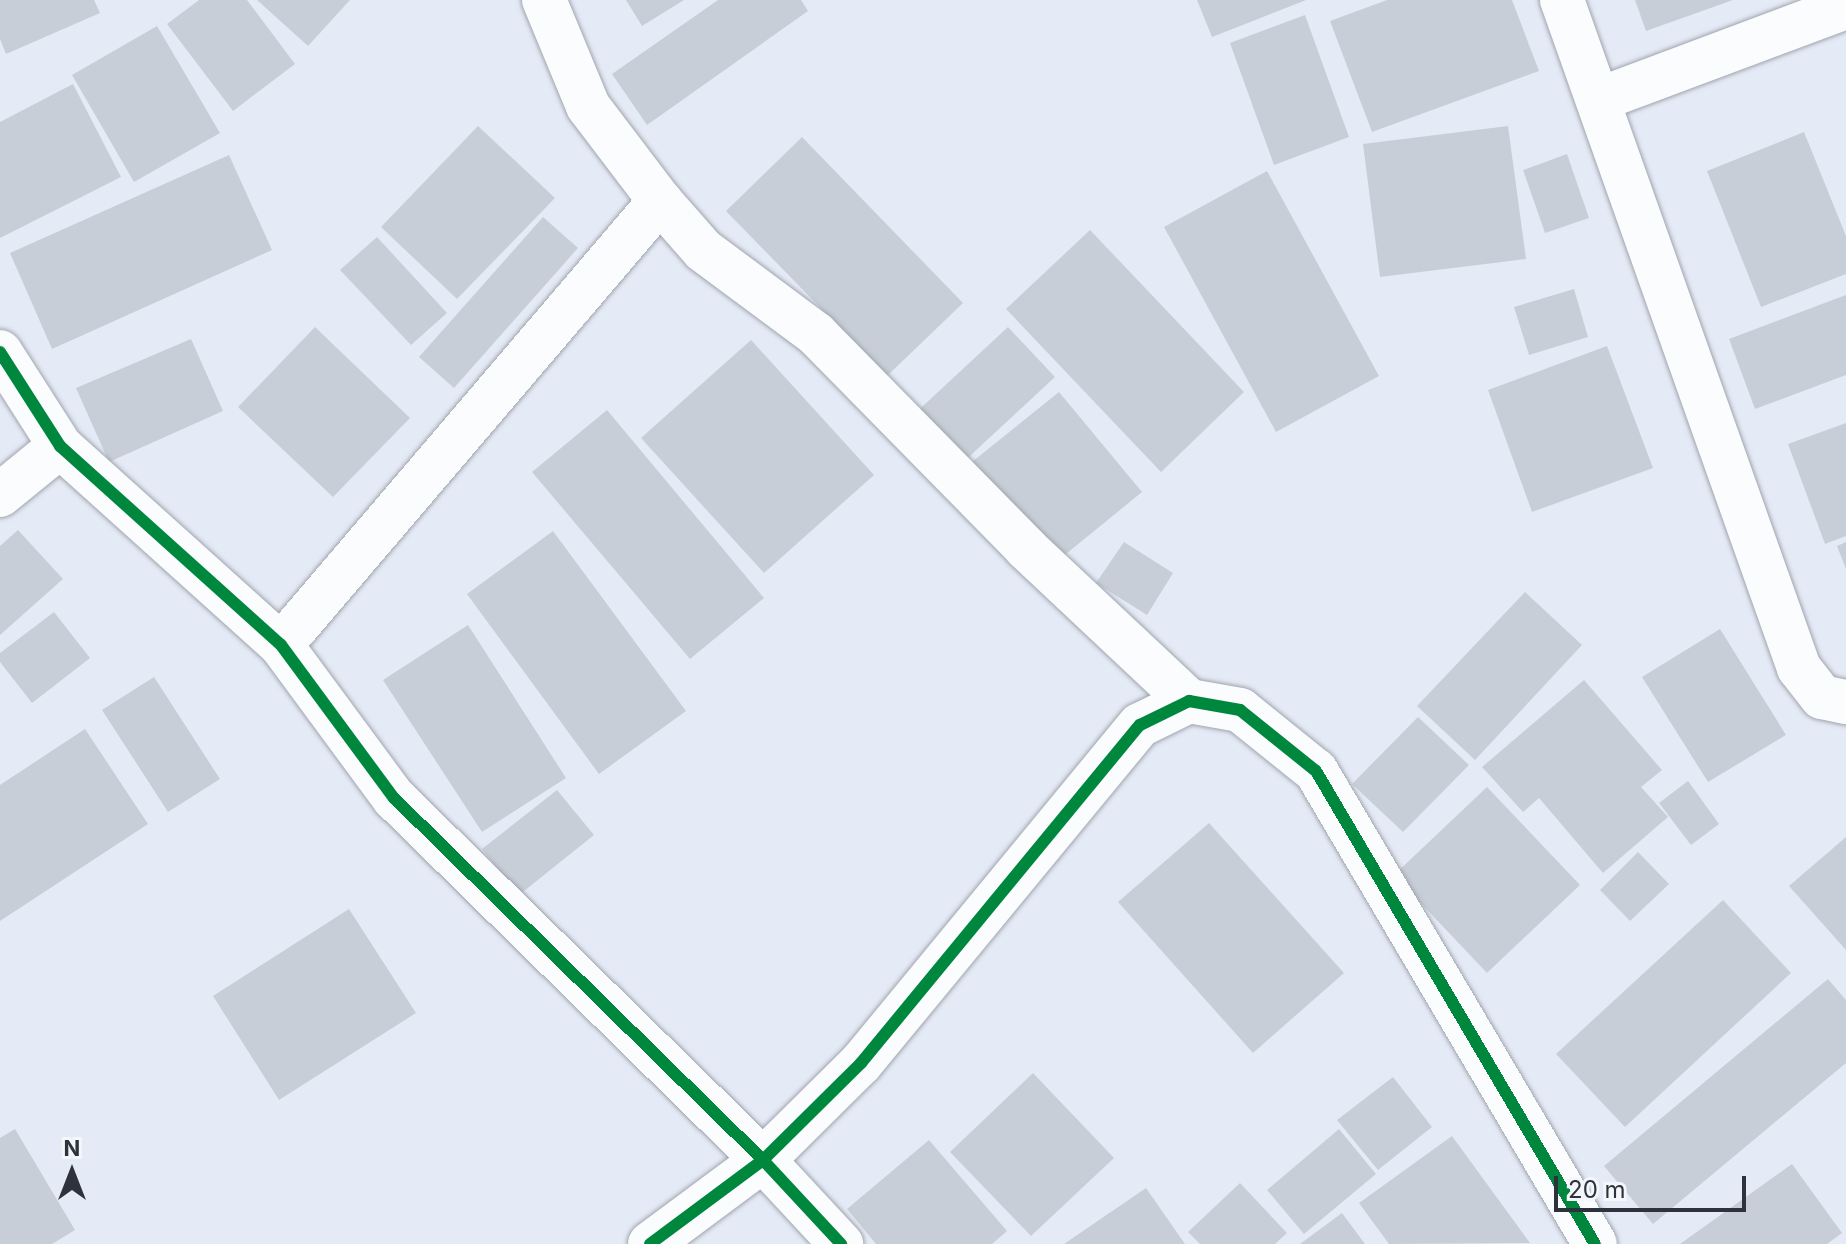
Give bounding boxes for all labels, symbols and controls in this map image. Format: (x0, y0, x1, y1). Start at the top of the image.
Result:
north arrow (32, 1132, 112, 1212)
text: N (64, 1135, 80, 1161)
scale bar (1558, 1160, 1750, 1210)
text: 20 m (1568, 1175, 1626, 1204)

